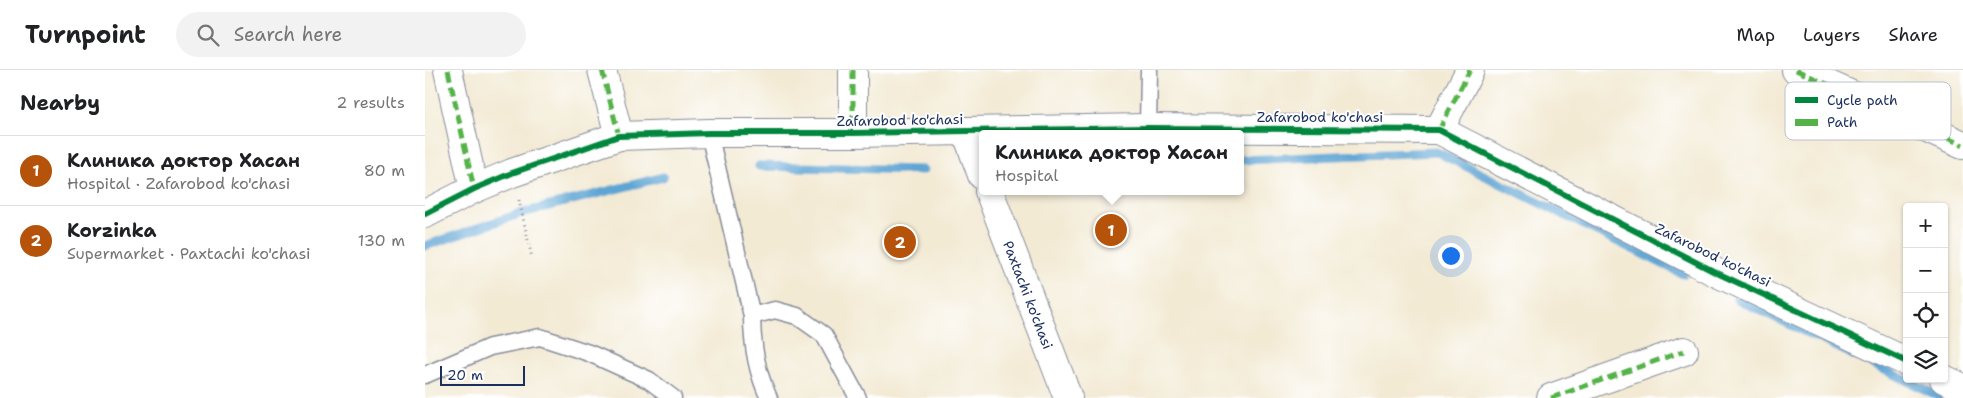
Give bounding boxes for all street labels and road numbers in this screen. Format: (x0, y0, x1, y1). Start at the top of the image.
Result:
street label: Zafarobod ko'chasi (1257, 108, 1383, 126)
street label: Zafarobod ko'chasi (837, 110, 963, 130)
street label: Zafarobod ko'chasi (1652, 219, 1774, 291)
street label: Paxtachi ko'chasi (999, 238, 1057, 352)

